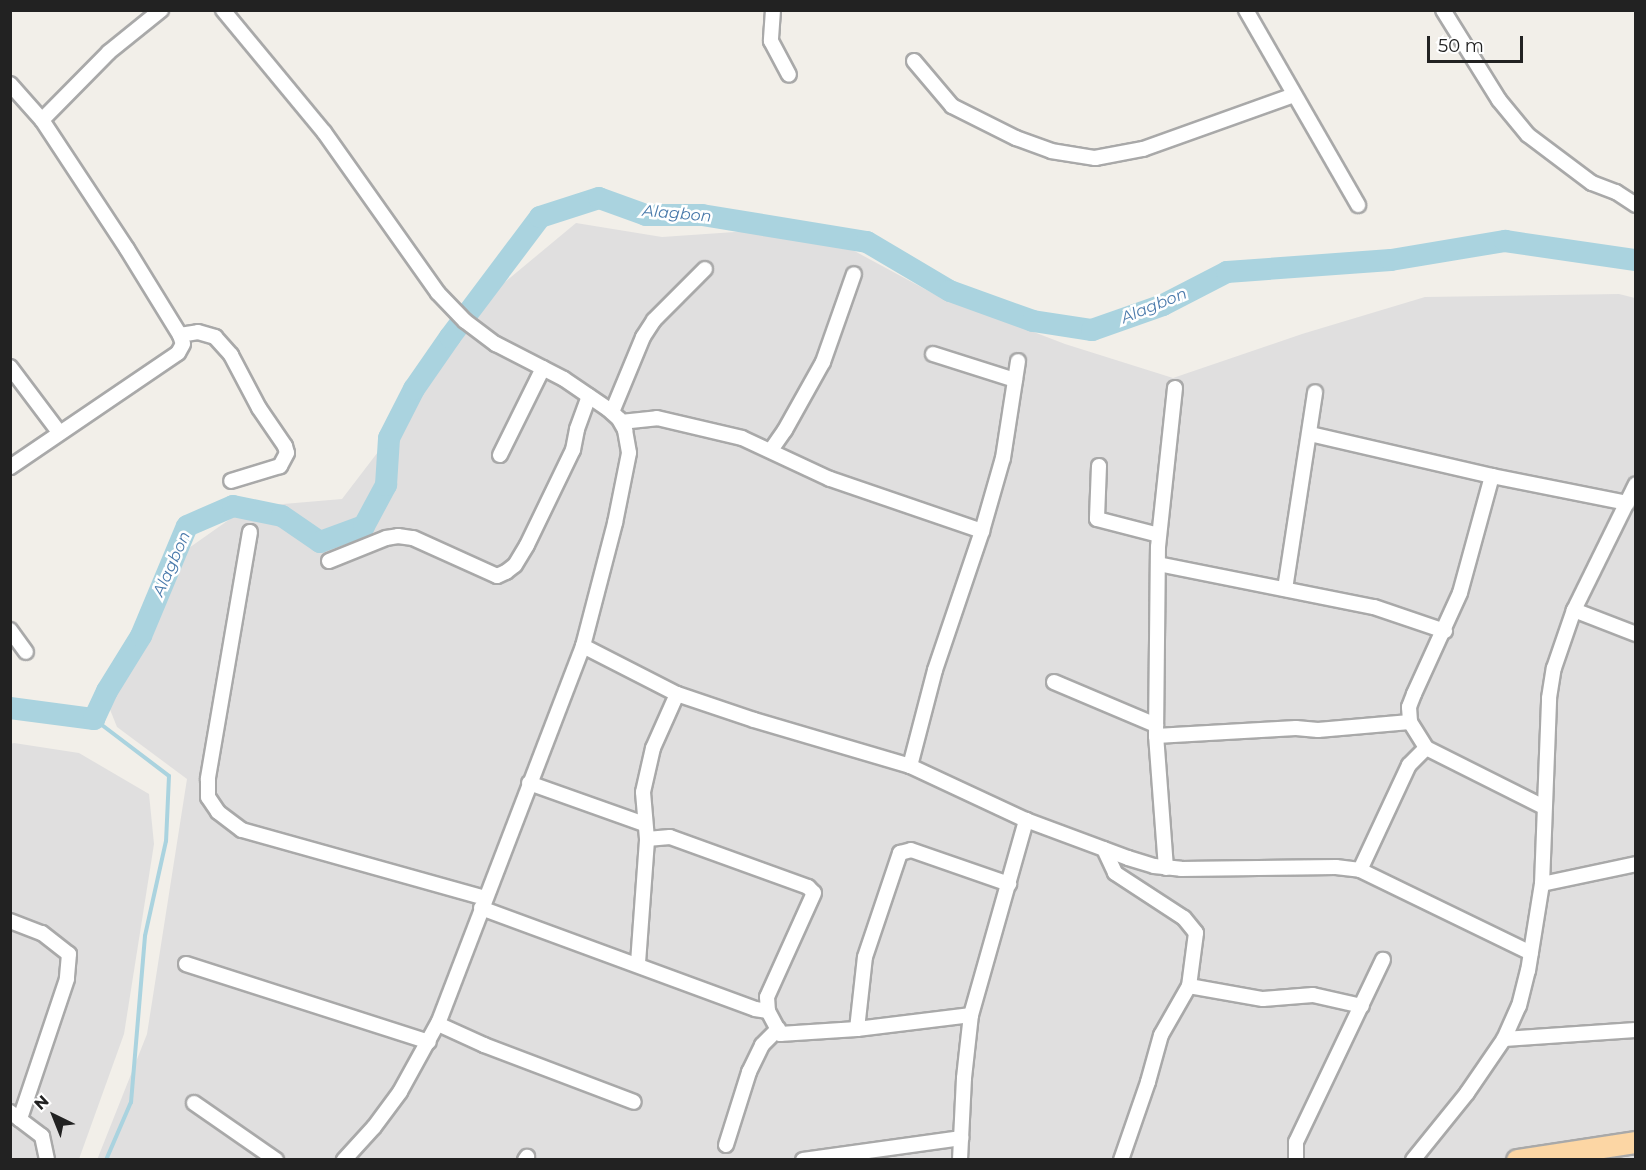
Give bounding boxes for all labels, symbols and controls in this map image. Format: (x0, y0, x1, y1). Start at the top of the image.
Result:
scale bar (1430, 24, 1526, 62)
text: 50 m (1438, 35, 1484, 57)
water label: Alagbon (642, 201, 712, 227)
water label: Alagbon (1118, 284, 1190, 328)
water label: Alagbon (149, 528, 195, 600)
north arrow (24, 1086, 84, 1146)
text: N (30, 1091, 53, 1114)

